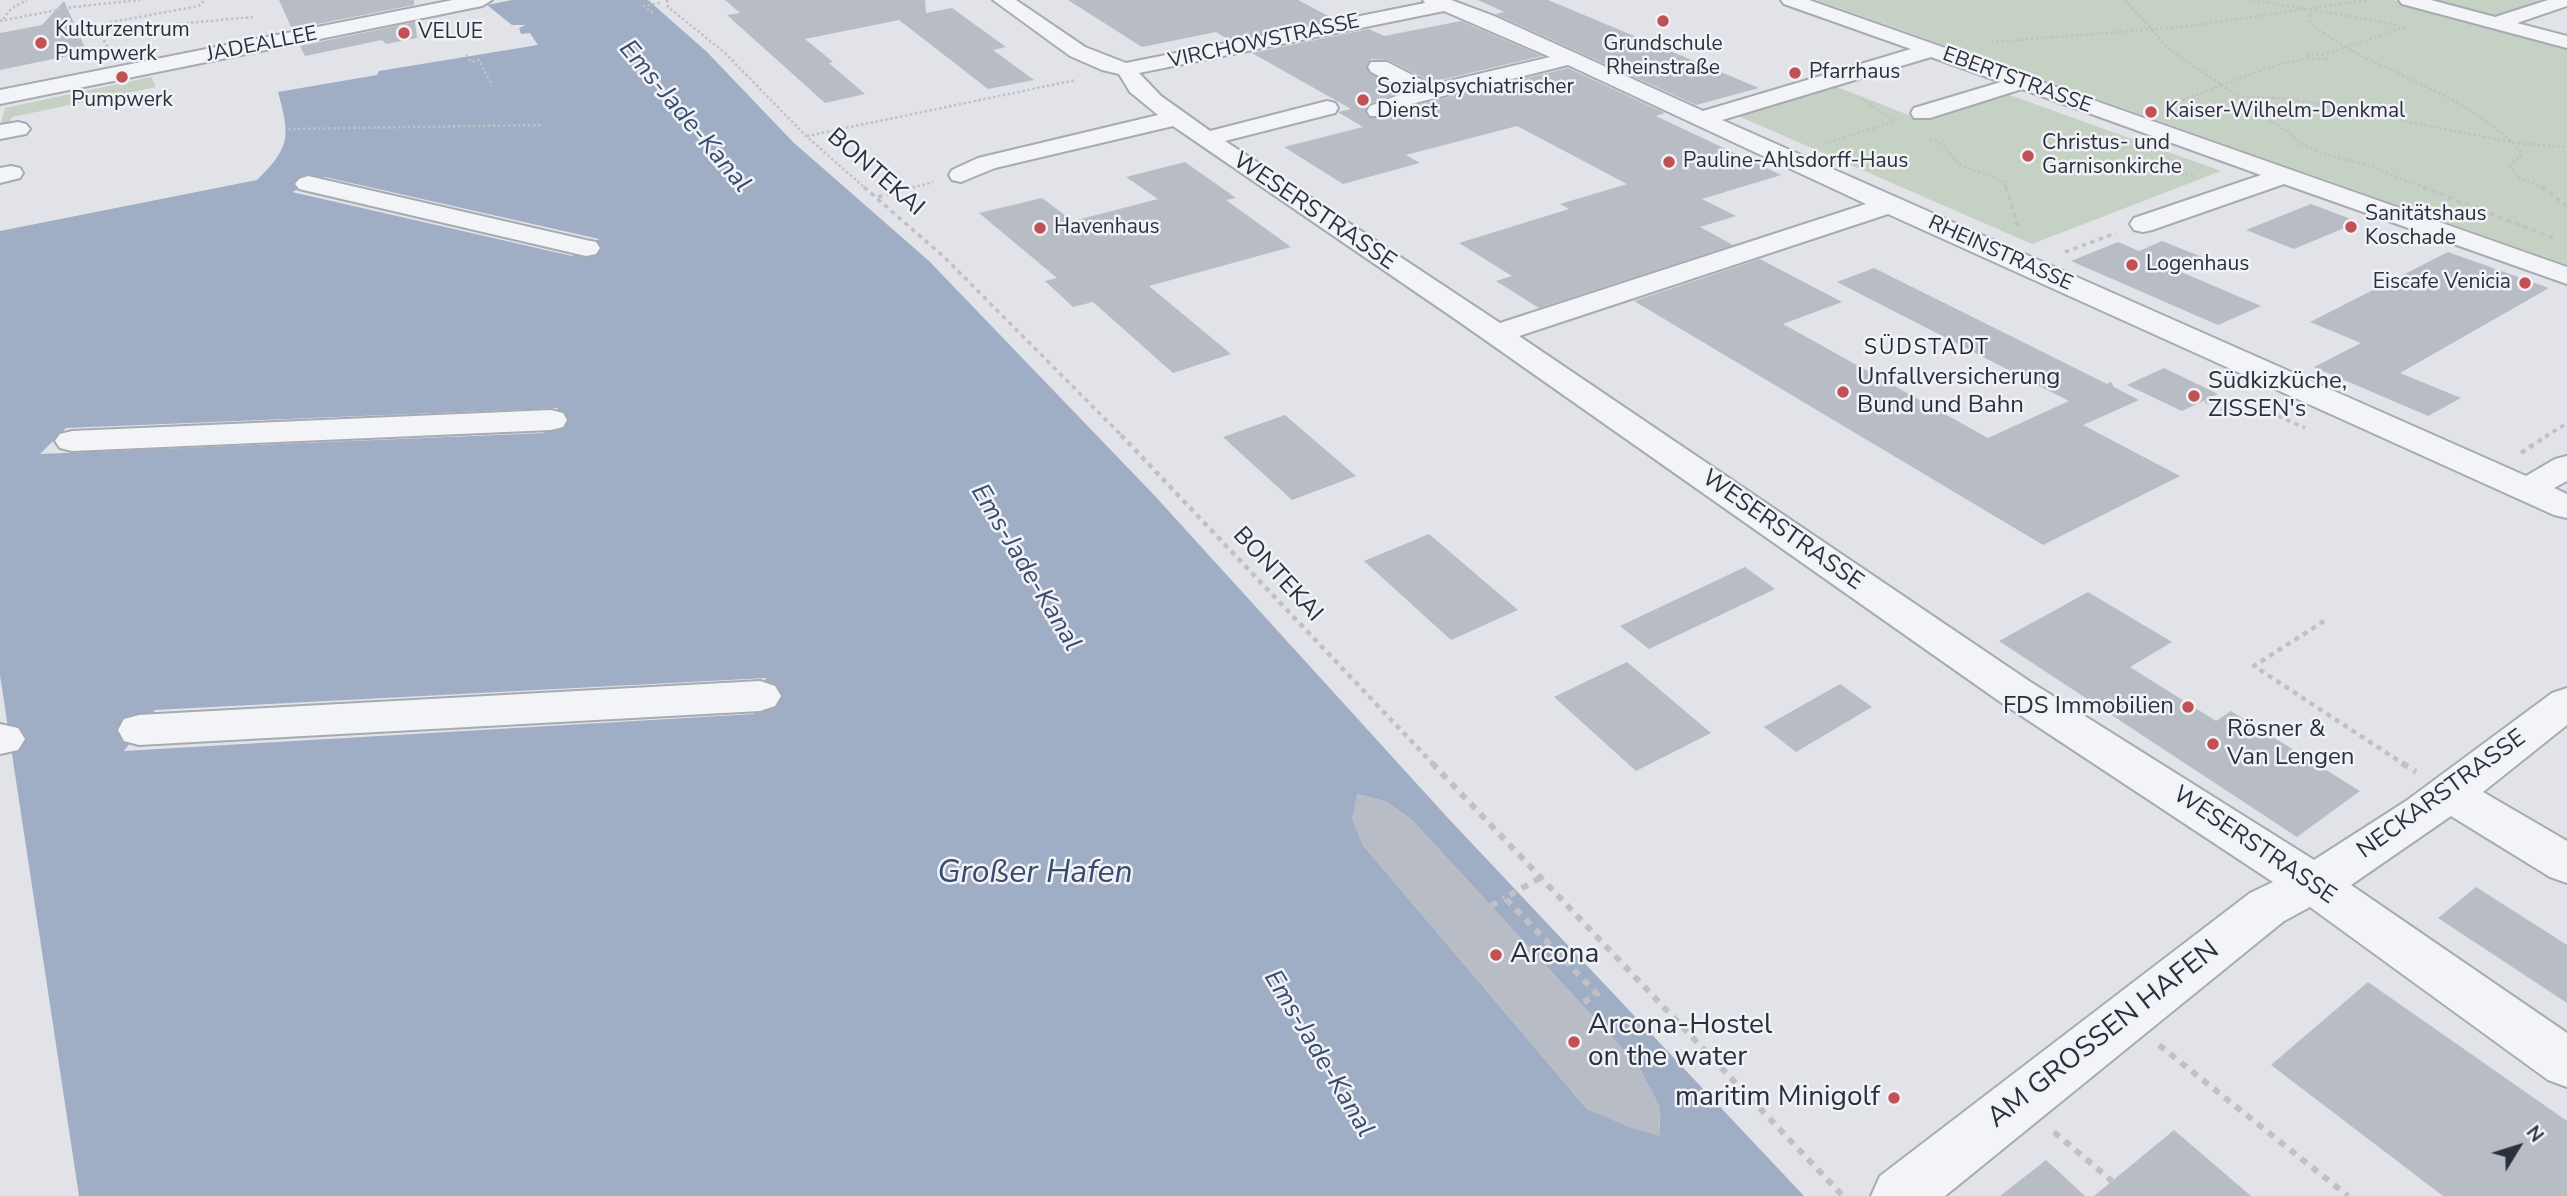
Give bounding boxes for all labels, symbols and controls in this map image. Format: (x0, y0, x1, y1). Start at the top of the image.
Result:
street label: VIRCHOWSTRASSE (1166, 9, 1362, 75)
marker: Grundschule Rheinstraße (1655, 13, 1671, 29)
place label: Kulturzentrum Pumpwerk (55, 18, 190, 68)
place label: VELUE (418, 20, 483, 46)
street label: JADEALLEE (205, 22, 319, 68)
marker: VELUE (396, 25, 412, 41)
place label: Grundschule Rheinstraße (1603, 32, 1723, 82)
marker: Kulturzentrum Pumpwerk (33, 35, 49, 51)
water label: Ems-Jade-Kanal (611, 35, 757, 199)
street label: EBERTSTRASSE (1939, 42, 2095, 120)
place label: Pfarrhaus (1809, 60, 1900, 86)
marker: Pfarrhaus (1787, 65, 1803, 81)
marker: Pumpwerk (114, 69, 130, 85)
place label: Sozialpsychiatrischer Dienst (1377, 75, 1574, 125)
place label: Pumpwerk (71, 88, 173, 114)
marker: Sozialpsychiatrischer Dienst (1355, 92, 1371, 108)
place label: Kaiser-Wilhelm-Denkmal (2165, 99, 2405, 125)
marker: Kaiser-Wilhelm-Denkmal (2143, 104, 2159, 120)
street label: BONTEKAI (821, 123, 929, 223)
place label: Christus- und Garnisonkirche (2042, 131, 2182, 181)
street label: WESERSTRASSE (1227, 147, 1401, 277)
marker: Christus- und Garnisonkirche (2020, 148, 2036, 164)
place label: Pauline-Ahlsdorff-Haus (1683, 149, 1908, 175)
marker: Pauline-Ahlsdorff-Haus (1661, 154, 1677, 170)
place label: Sanitätshaus Koschade (2365, 202, 2487, 252)
street label: RHEINSTRASSE (1924, 211, 2076, 297)
place label: Havenhaus (1054, 215, 1160, 241)
marker: Sanitätshaus Koschade (2343, 219, 2359, 235)
marker: Havenhaus (1032, 220, 1048, 236)
place label: Logenhaus (2146, 252, 2249, 278)
marker: Logenhaus (2124, 257, 2140, 273)
place label: Eiscafe Venicia (2373, 270, 2511, 296)
marker: Eiscafe Venicia (2517, 275, 2533, 291)
district label: SÜDSTADT (1865, 336, 1989, 362)
place label: Unfallversicherung Bund und Bahn (1857, 364, 2060, 420)
place label: Südkizküche, ZISSEN's (2208, 368, 2347, 424)
marker: Unfallversicherung Bund und Bahn (1835, 384, 1851, 400)
marker: Südkizküche, ZISSEN's (2186, 388, 2202, 404)
street label: WESERSTRASSE (1696, 465, 1868, 597)
water label: Ems-Jade-Kanal (963, 479, 1087, 657)
street label: BONTEKAI (1226, 522, 1328, 628)
place label: FDS Immobilien (2003, 693, 2174, 721)
marker: FDS Immobilien (2180, 699, 2196, 715)
place label: Rösner & Van Lengen (2227, 716, 2354, 772)
street label: NECKARSTRASSE (2352, 724, 2532, 866)
marker: Rösner & Van Lengen (2205, 736, 2221, 752)
street label: WESERSTRASSE (2167, 781, 2341, 911)
water label: Großer Hafen (937, 855, 1133, 893)
street label: AM GROSSEN HAFEN (1981, 934, 2227, 1136)
place label: Arcona (1510, 938, 1599, 972)
marker: Arcona (1488, 947, 1504, 963)
water label: Ems-Jade-Kanal (1256, 965, 1380, 1143)
place label: Arcona-Hostel on the water (1588, 1009, 1772, 1075)
marker: Arcona-Hostel on the water (1566, 1034, 1582, 1050)
place label: maritim Minigolf (1675, 1081, 1880, 1115)
marker: maritim Minigolf (1886, 1090, 1902, 1106)
north arrow (2483, 1112, 2553, 1182)
text: N (2520, 1120, 2549, 1148)

